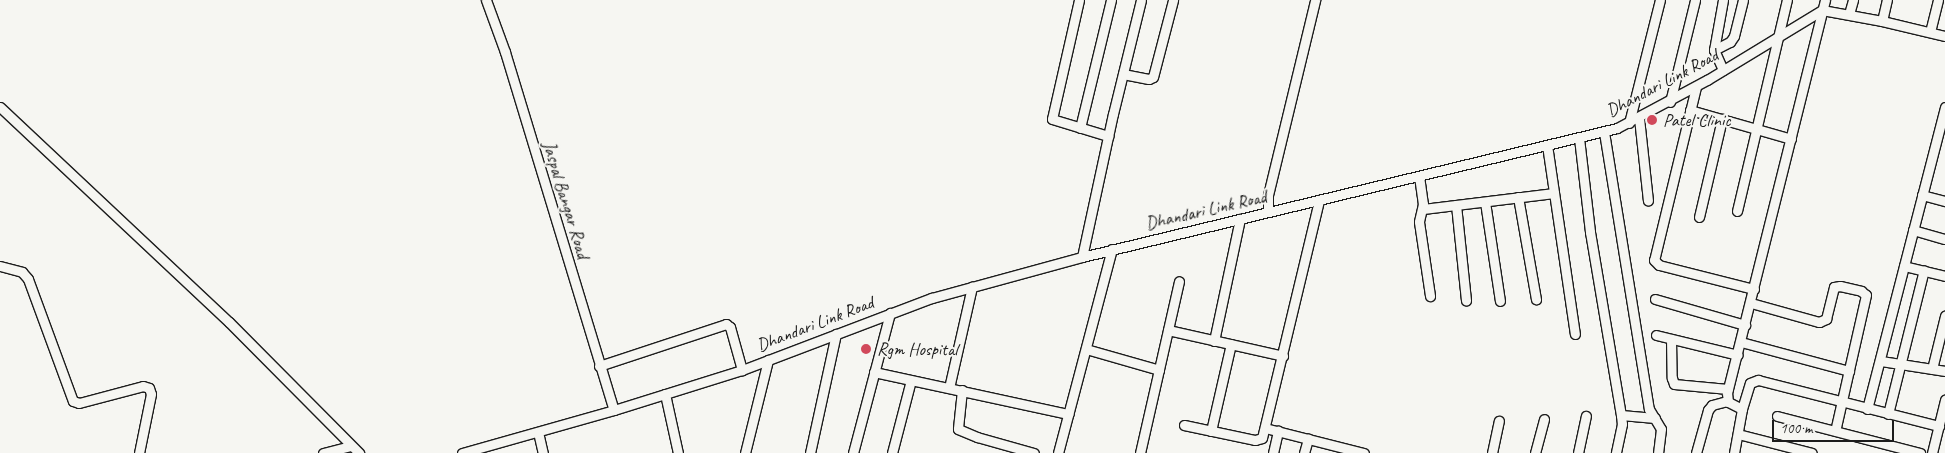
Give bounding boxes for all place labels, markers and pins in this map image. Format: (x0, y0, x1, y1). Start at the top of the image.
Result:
place label: Patel Clinic (1663, 109, 1731, 131)
marker: Patel Clinic (1645, 113, 1659, 127)
place label: Rgm Hospital (877, 338, 957, 360)
marker: Rgm Hospital (859, 342, 873, 356)

